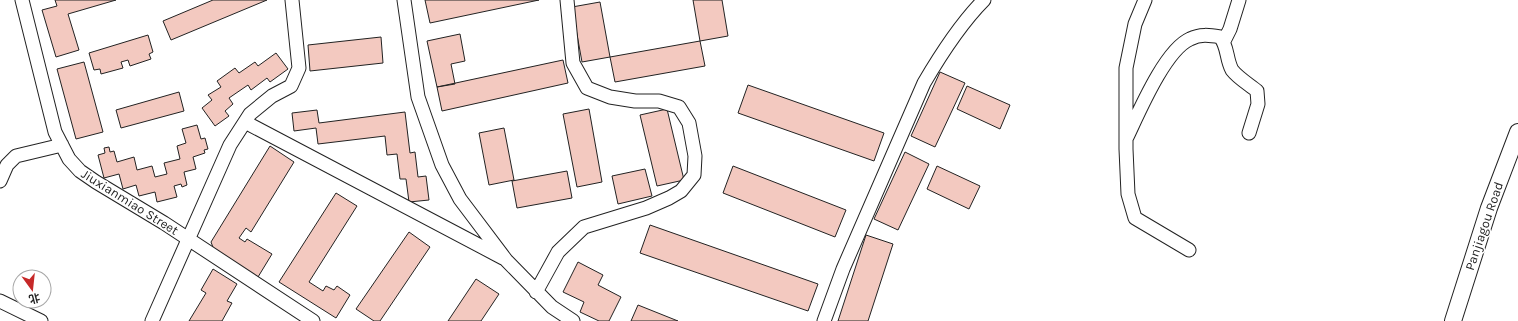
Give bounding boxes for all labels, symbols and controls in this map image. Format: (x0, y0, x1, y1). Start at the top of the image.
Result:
street label: Jiuxianmiao Street (79, 166, 181, 238)
street label: Panjiagou Road (1462, 180, 1506, 272)
north arrow (12, 269, 52, 309)
text: 北 (27, 290, 41, 306)

